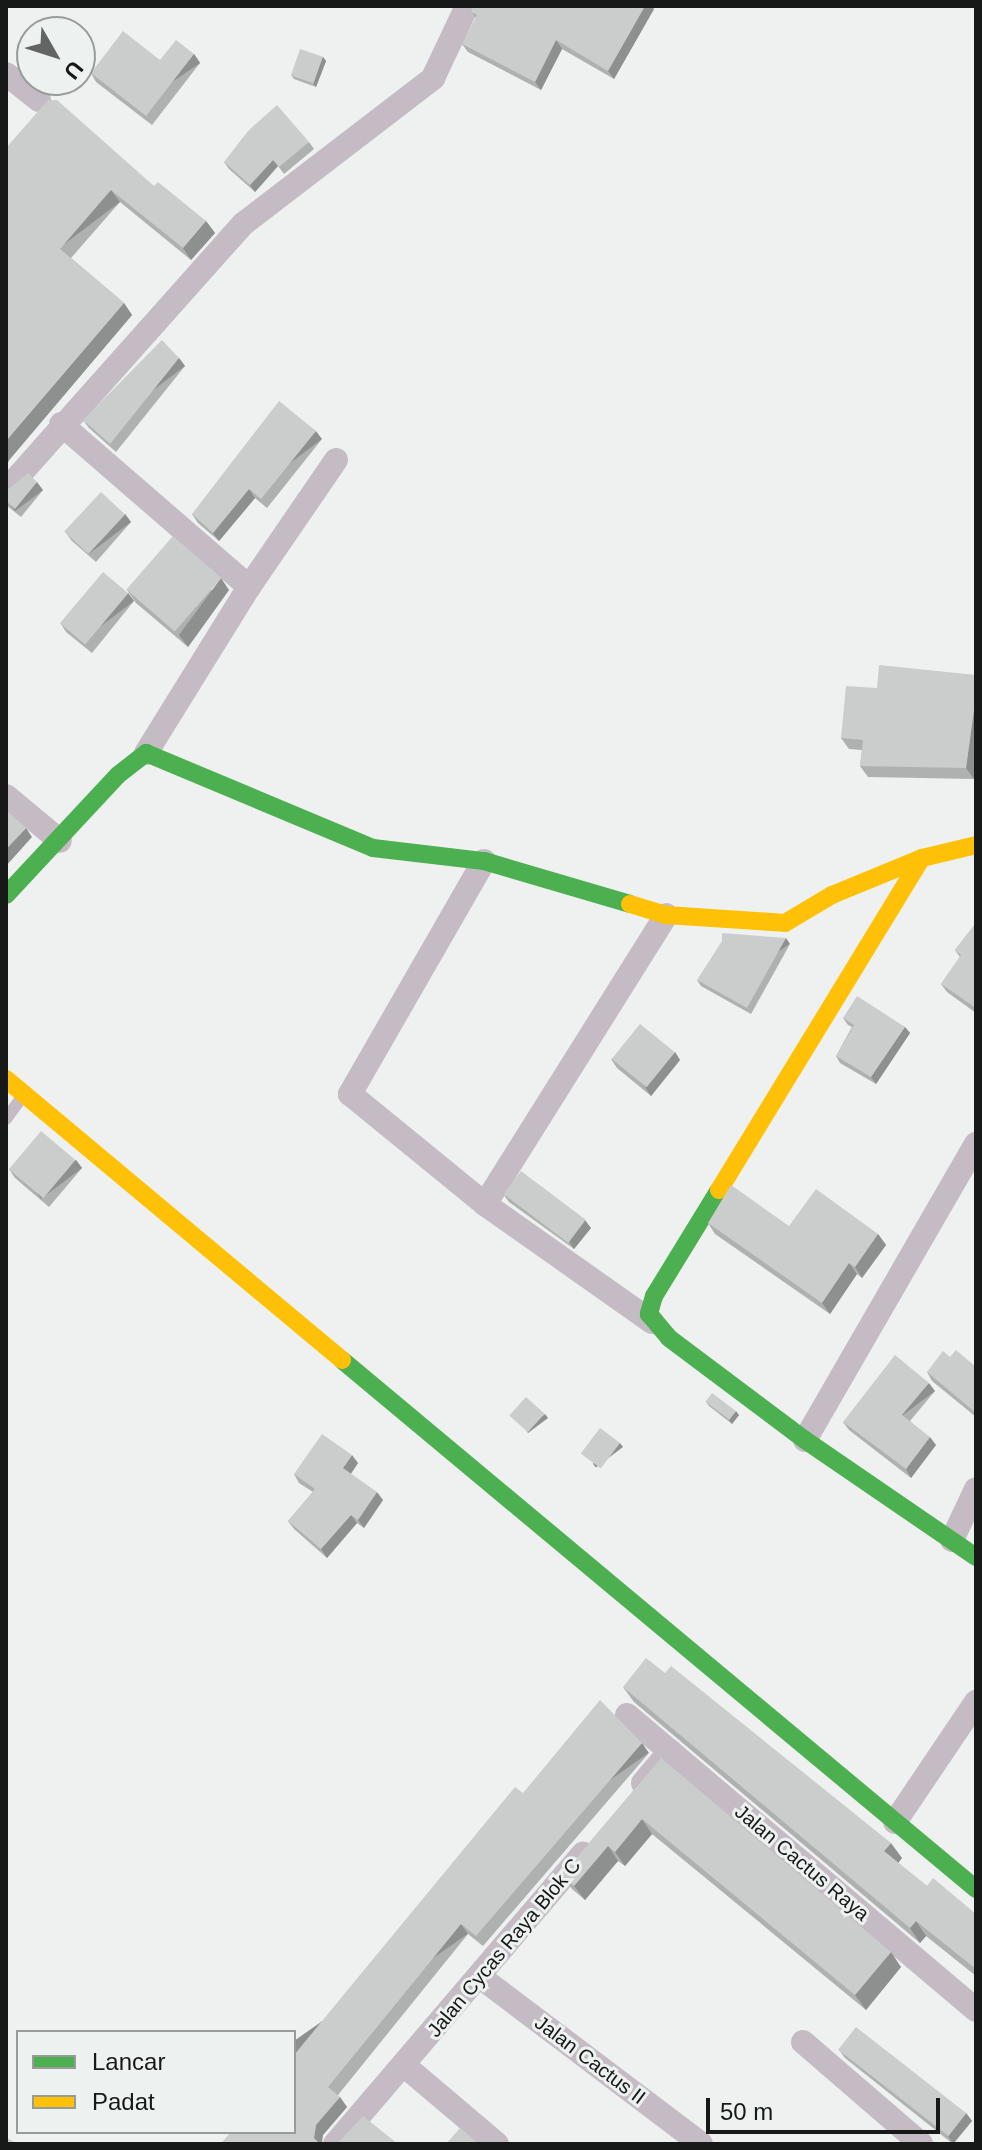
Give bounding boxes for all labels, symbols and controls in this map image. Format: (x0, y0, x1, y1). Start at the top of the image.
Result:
north arrow (16, 16, 96, 96)
text: U (59, 56, 88, 84)
street label: Jalan Cactus Raya (730, 1800, 874, 1926)
street label: Jalan Cycas Raya Blok C (422, 1854, 586, 2042)
street label: Jalan Cactus II (530, 2011, 650, 2109)
legend (16, 2030, 296, 2134)
text: Lancar (92, 2048, 165, 2075)
scale bar (710, 2082, 944, 2132)
text: Padat (92, 2088, 155, 2115)
text: 50 m (720, 2098, 773, 2125)

